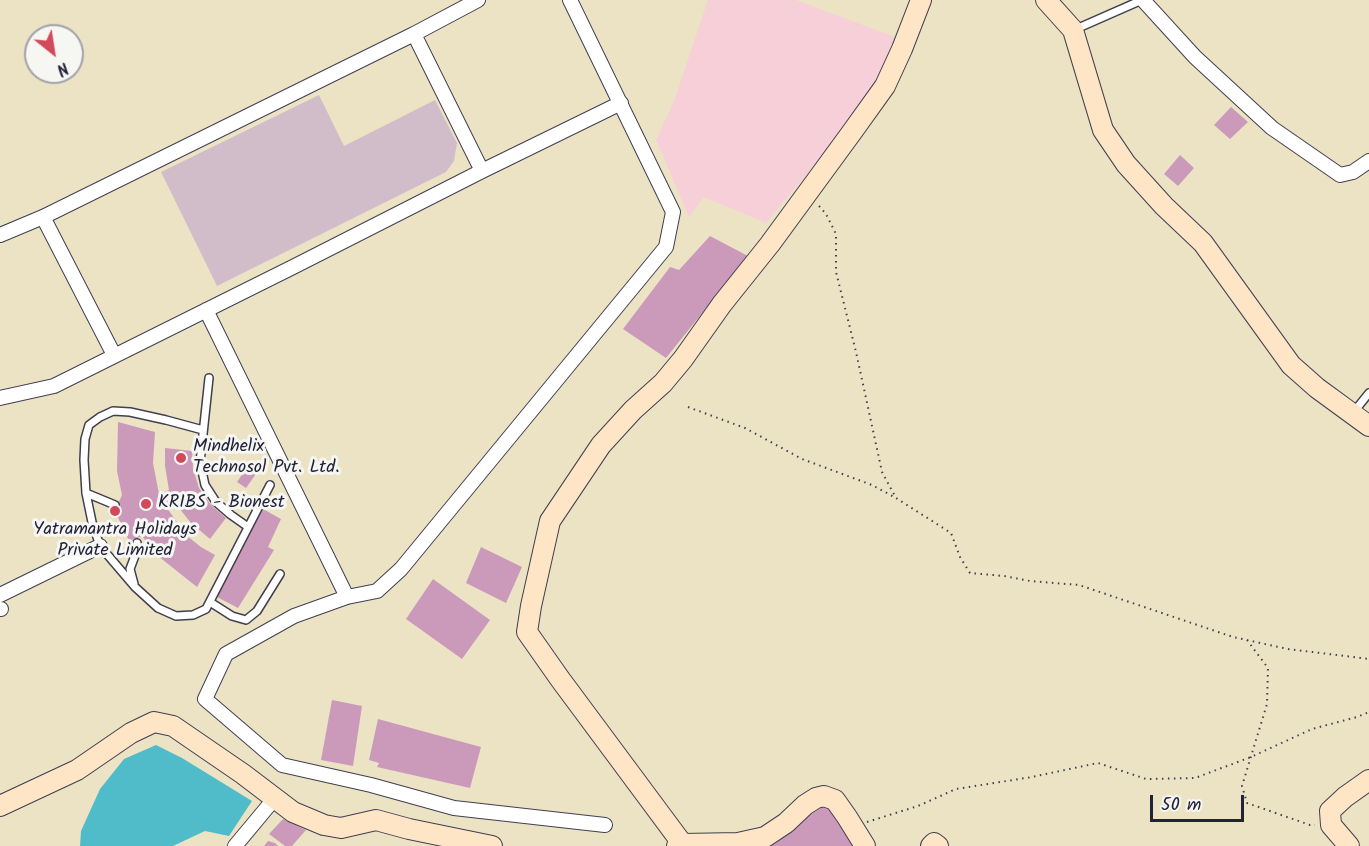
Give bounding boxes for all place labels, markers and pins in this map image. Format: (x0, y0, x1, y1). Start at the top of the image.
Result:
place label: Mindhelix Technosol Pvt. Ltd. (193, 437, 339, 480)
marker: Mindhelix Technosol Pvt. Ltd. (174, 451, 188, 465)
place label: KRIBS - Bionest (158, 493, 285, 515)
marker: KRIBS - Bionest (139, 497, 153, 511)
marker: Yatramantra Holidays Private Limited (108, 504, 122, 518)
place label: Yatramantra Holidays Private Limited (33, 520, 197, 562)

